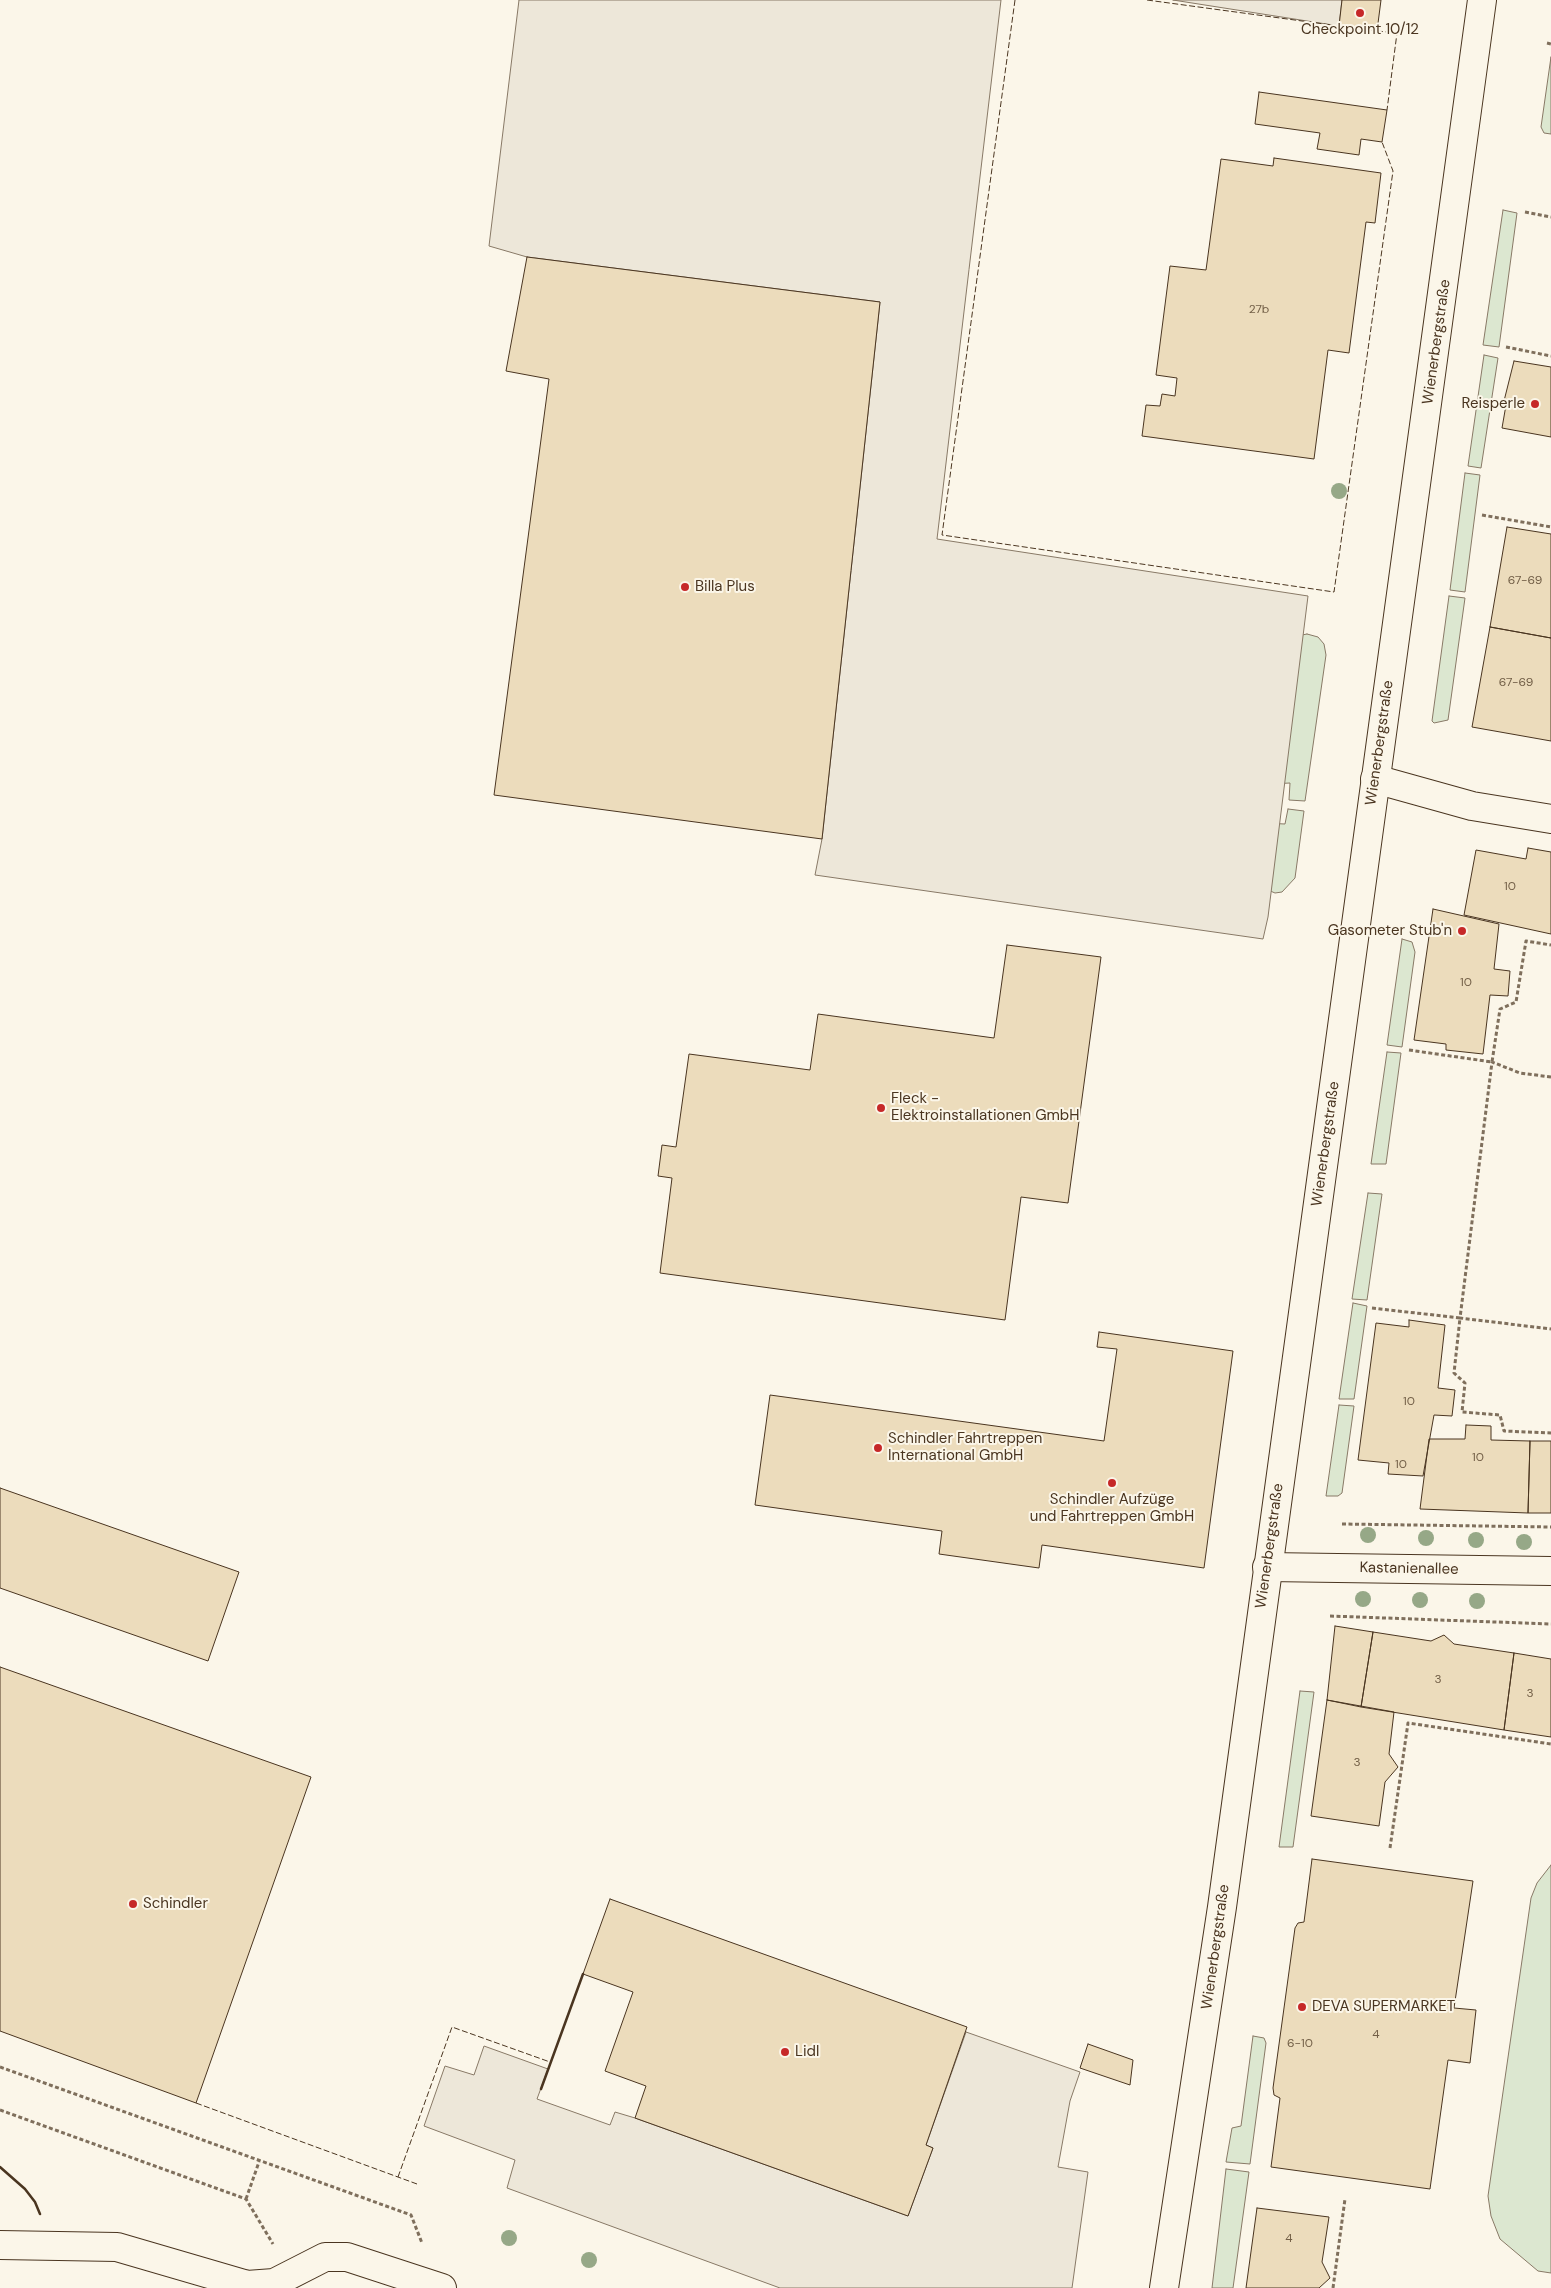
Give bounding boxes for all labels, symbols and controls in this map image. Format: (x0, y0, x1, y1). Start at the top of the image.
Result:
marker: Checkpoint 10/12 (1354, 7, 1366, 19)
place label: Checkpoint 10/12 (1301, 21, 1419, 39)
street label: Wienerbergstraße (1419, 278, 1455, 406)
house number: 27b (1249, 303, 1269, 317)
place label: Reisperle (1462, 395, 1525, 413)
marker: Reisperle (1529, 398, 1541, 410)
house number: 67-69 (1508, 574, 1542, 588)
place label: Billa Plus (695, 578, 755, 596)
marker: Billa Plus (679, 581, 691, 593)
house number: 67-69 (1499, 676, 1533, 690)
street label: Wienerbergstraße (1362, 679, 1398, 807)
house number: 10 (1504, 880, 1516, 894)
place label: Gasometer Stub'n (1328, 922, 1452, 940)
marker: Gasometer Stub'n (1456, 925, 1468, 937)
house number: 10 (1460, 976, 1472, 990)
street label: Wienerbergstraße (1308, 1080, 1344, 1208)
place label: Fleck - Elektroinstallationen GmbH (891, 1090, 1079, 1125)
marker: Fleck - Elektroinstallationen GmbH (875, 1102, 887, 1114)
house number: 10 (1403, 1395, 1415, 1409)
place label: Schindler Fahrtreppen International GmbH (888, 1430, 1042, 1465)
marker: Schindler Fahrtreppen International GmbH (872, 1442, 884, 1454)
house number: 10 (1472, 1451, 1484, 1465)
house number: 10 (1395, 1458, 1407, 1472)
marker: Schindler Aufzüge und Fahrtreppen GmbH (1106, 1477, 1118, 1489)
street label: Wienerbergstraße (1252, 1482, 1288, 1610)
place label: Schindler Aufzüge und Fahrtreppen GmbH (1030, 1491, 1194, 1526)
street label: Kastanienallee (1359, 1559, 1459, 1579)
house number: 3 (1434, 1673, 1442, 1687)
house number: 3 (1526, 1687, 1534, 1701)
house number: 3 (1353, 1756, 1361, 1770)
street label: Wienerbergstraße (1198, 1883, 1234, 2011)
place label: Schindler (143, 1895, 208, 1913)
marker: Schindler (127, 1898, 139, 1910)
place label: DEVA SUPERMARKET (1312, 1998, 1455, 2016)
marker: DEVA SUPERMARKET (1296, 2001, 1308, 2013)
house number: 4 (1372, 2028, 1380, 2042)
house number: 6-10 (1287, 2037, 1313, 2051)
place label: Lidl (795, 2043, 819, 2061)
marker: Lidl (779, 2046, 791, 2058)
house number: 4 (1285, 2232, 1293, 2246)

